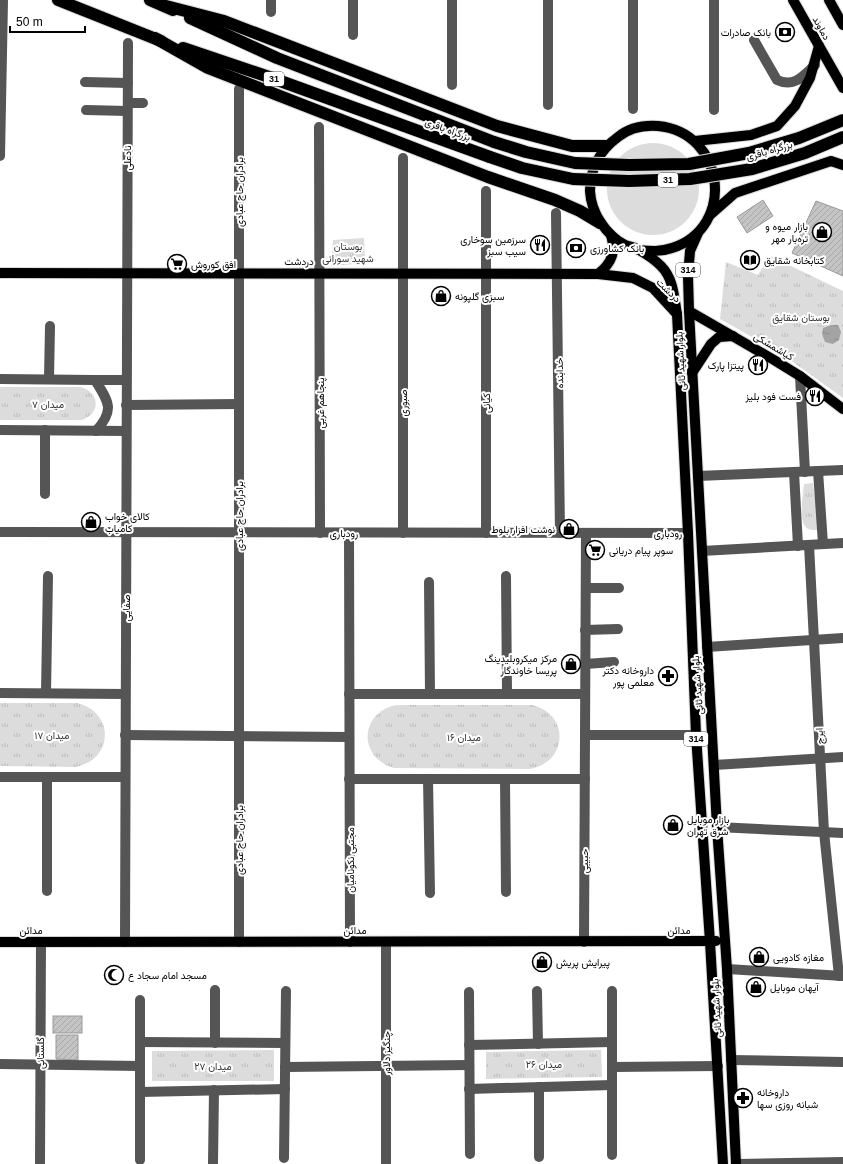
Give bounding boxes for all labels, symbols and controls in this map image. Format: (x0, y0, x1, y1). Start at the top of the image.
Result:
scale bar (10, 8, 85, 34)
street label: دماوند (810, 14, 833, 43)
text: 50 m (16, 15, 43, 29)
bank icon: بانک صادرات (774, 21, 796, 43)
place label: بانک صادرات (721, 27, 771, 39)
road number: 31 (264, 72, 284, 86)
street label: بزرگراه باقری (423, 116, 472, 144)
street label: بزرگراه باقری (745, 139, 794, 163)
street label: نادعلی (122, 145, 134, 171)
street label: برادران حاج عبادی (234, 157, 246, 227)
road number: 31 (658, 173, 678, 187)
place label: بازار میوه و تره‌بار مهر (765, 221, 808, 245)
shop icon: بازار میوه و تره‌بار مهر (811, 221, 833, 243)
place label: سرزمین سوخاری سیب سبز (460, 234, 526, 258)
restaurant icon: سرزمین سوخاری سیب سبز (529, 234, 551, 256)
bank icon: بانک کشاورزی (565, 237, 587, 259)
park label: بوستان شهید سورانی (322, 241, 374, 265)
place label: بانک کشاورزی (590, 243, 644, 255)
library icon: کتابخانه شقایق (739, 249, 761, 271)
supermarket icon: افق کوروش (166, 253, 188, 275)
place label: کتابخانه شقایق (764, 255, 825, 267)
street label: دردشت (284, 256, 314, 268)
place label: افق کوروش (191, 259, 236, 271)
road number: 314 (676, 263, 700, 277)
street label: دردشت (654, 276, 683, 305)
shop icon: سبزی گلپونه (430, 285, 452, 307)
place label: سبزی گلپونه (455, 291, 504, 304)
park label: بوستان شقایق (772, 312, 830, 324)
street label: کیاشمشکی (751, 330, 796, 364)
street label: بلوار شهید ثانی (673, 331, 689, 391)
restaurant icon: پیتزا پارک (747, 354, 769, 376)
street label: خدابنده (554, 357, 566, 388)
place label: پیتزا پارک (708, 360, 744, 373)
street label: پنجاهم غربی (315, 377, 328, 429)
restaurant icon: فست فود بلیز (804, 385, 826, 407)
street label: صبوری (398, 390, 410, 416)
place label: فست فود بلیز (744, 391, 801, 403)
street label: کیانی (481, 392, 493, 413)
park label: میدان ۷ (32, 399, 64, 411)
street label: برادران حاج عبادی (234, 481, 246, 551)
shop icon: کالای خواب کامیاب (80, 511, 102, 533)
place label: کالای خواب کامیاب (105, 511, 150, 535)
shop icon: نوشت افزار بلوط (558, 518, 580, 540)
place label: نوشت افزار بلوط (491, 524, 555, 536)
street label: رودباری (330, 528, 358, 540)
street label: رودباری (654, 528, 682, 540)
supermarket icon: سوپر پیام دریانی (584, 539, 606, 561)
place label: سوپر پیام دریانی (609, 545, 673, 558)
street label: صفایی (121, 595, 133, 621)
place label: مرکز میکروبلیدینگ پریسا خاوندگار (484, 653, 557, 678)
shop icon: مرکز میکروبلیدینگ پریسا خاوندگار (560, 653, 582, 675)
street label: بلوار شهید ثانی (690, 655, 706, 715)
place label: داروخانه دکتر معلمی پور (601, 665, 654, 690)
pharmacy icon: داروخانه دکتر معلمی پور (657, 665, 679, 687)
street label: ایرج (814, 727, 826, 744)
park label: میدان ۱۷ (35, 730, 69, 742)
park label: میدان ۱۶ (447, 732, 481, 744)
road number: 314 (684, 732, 708, 746)
street label: برادران حاج عبادی (234, 805, 246, 875)
shop icon: بازار موبایل شرق تهران (662, 814, 684, 836)
place label: بازار موبایل شرق تهران (687, 814, 729, 838)
street label: مجتبی نکونامیان (345, 827, 357, 893)
street label: حبیبی (579, 848, 591, 873)
street label: مدائن (19, 925, 43, 937)
street label: مدائن (343, 925, 367, 937)
street label: مدائن (667, 925, 691, 937)
shop icon: مغازه کادویی (748, 946, 770, 968)
shop icon: پیرایش پریش (531, 951, 553, 973)
place label: مغازه کادویی (773, 952, 824, 964)
place label: پیرایش پریش (556, 957, 610, 970)
mosque icon: مسجد امام سجاد ع (103, 964, 125, 986)
place label: مسجد امام سجاد ع (128, 970, 207, 982)
shop icon: آیهان موبایل (745, 976, 767, 998)
street label: بلوار شهید ثانی (709, 978, 725, 1038)
place label: آیهان موبایل (770, 982, 819, 994)
street label: چنگیز دلاور (381, 1031, 394, 1076)
street label: گلستانی (35, 1037, 47, 1069)
park label: میدان ۲۶ (526, 1059, 562, 1071)
park label: میدان ۲۷ (194, 1061, 232, 1073)
pharmacy icon: داروخانه شبانه روزی سها (732, 1087, 754, 1109)
place label: داروخانه شبانه روزی سها (757, 1087, 818, 1111)

